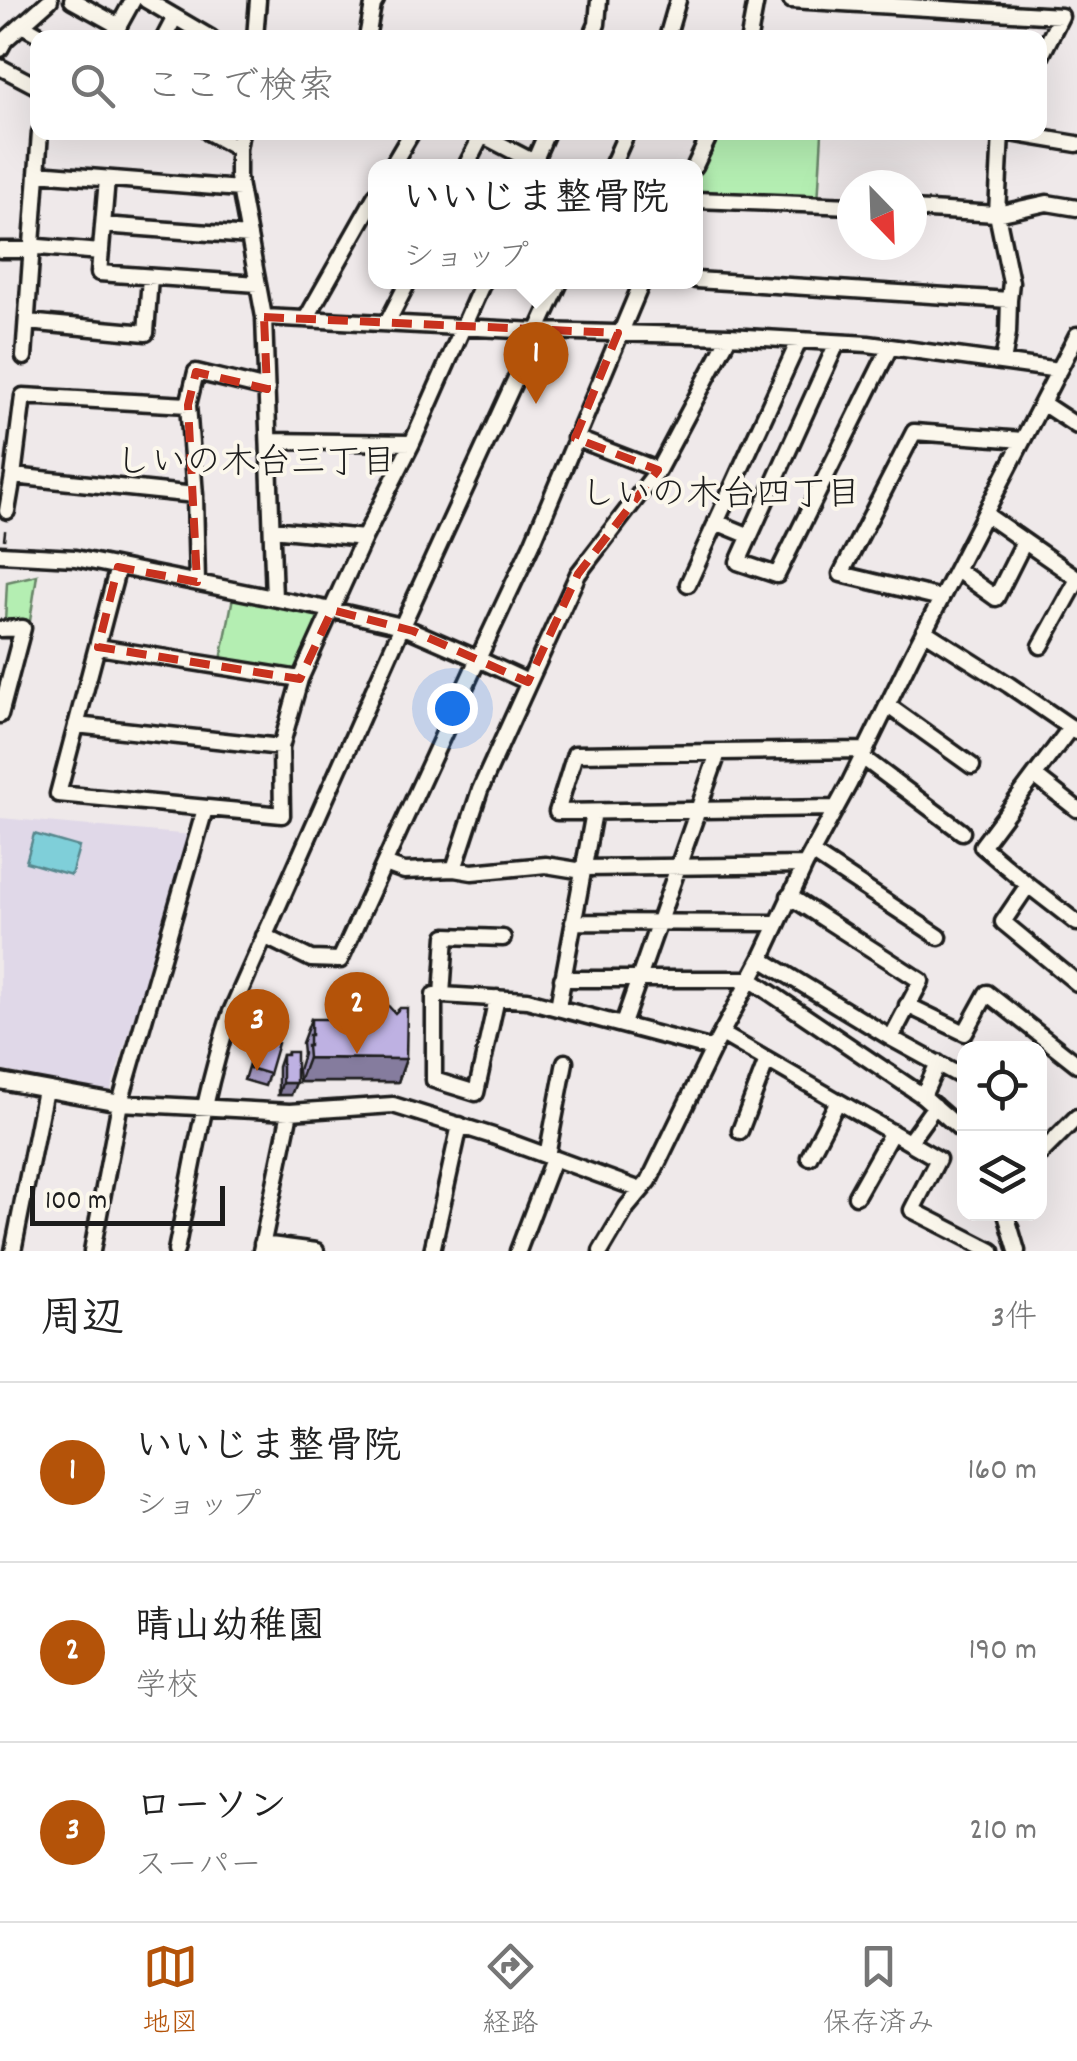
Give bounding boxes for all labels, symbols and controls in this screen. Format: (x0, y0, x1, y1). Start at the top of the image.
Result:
search box (30, 30, 1047, 140)
icon: search (65, 58, 120, 113)
text: ここで検索 (145, 62, 335, 117)
popup (368, 159, 703, 289)
north arrow (837, 170, 927, 260)
text: いいじま整骨院 (402, 174, 669, 229)
text: ショップ (402, 237, 529, 283)
pin: 1 (504, 322, 568, 404)
district label: しいの木台三丁目 (116, 440, 396, 490)
district label: しいの木台四丁目 (581, 472, 861, 522)
your location (427, 683, 478, 734)
pin: 2 (324, 972, 390, 1054)
pin: 3 (224, 988, 290, 1071)
map controls (957, 1041, 1047, 1221)
button: locate (957, 1041, 1047, 1131)
button: layers (957, 1131, 1047, 1221)
scale bar (30, 1181, 225, 1226)
text: 100 m (45, 1183, 107, 1223)
text: 周辺 (40, 1292, 124, 1352)
text: 3件 (991, 1297, 1037, 1343)
text: いいじま整骨院 (135, 1422, 401, 1477)
text: 1 (69, 1449, 76, 1495)
text: 160 m (968, 1449, 1037, 1495)
text: ショップ (135, 1485, 262, 1531)
text: 晴山幼稚園 (135, 1602, 325, 1657)
text: 2 (66, 1629, 79, 1675)
text: 190 m (969, 1629, 1037, 1675)
text: 学校 (135, 1665, 199, 1711)
text: ローソン (135, 1782, 287, 1837)
text: 3 (65, 1809, 80, 1855)
text: 210 m (969, 1809, 1037, 1855)
text: スーパー (135, 1845, 262, 1891)
tab: 地図 (142, 1939, 198, 2046)
tab: 経路 (482, 1939, 539, 2046)
tab: 保存済み (823, 1939, 935, 2046)

